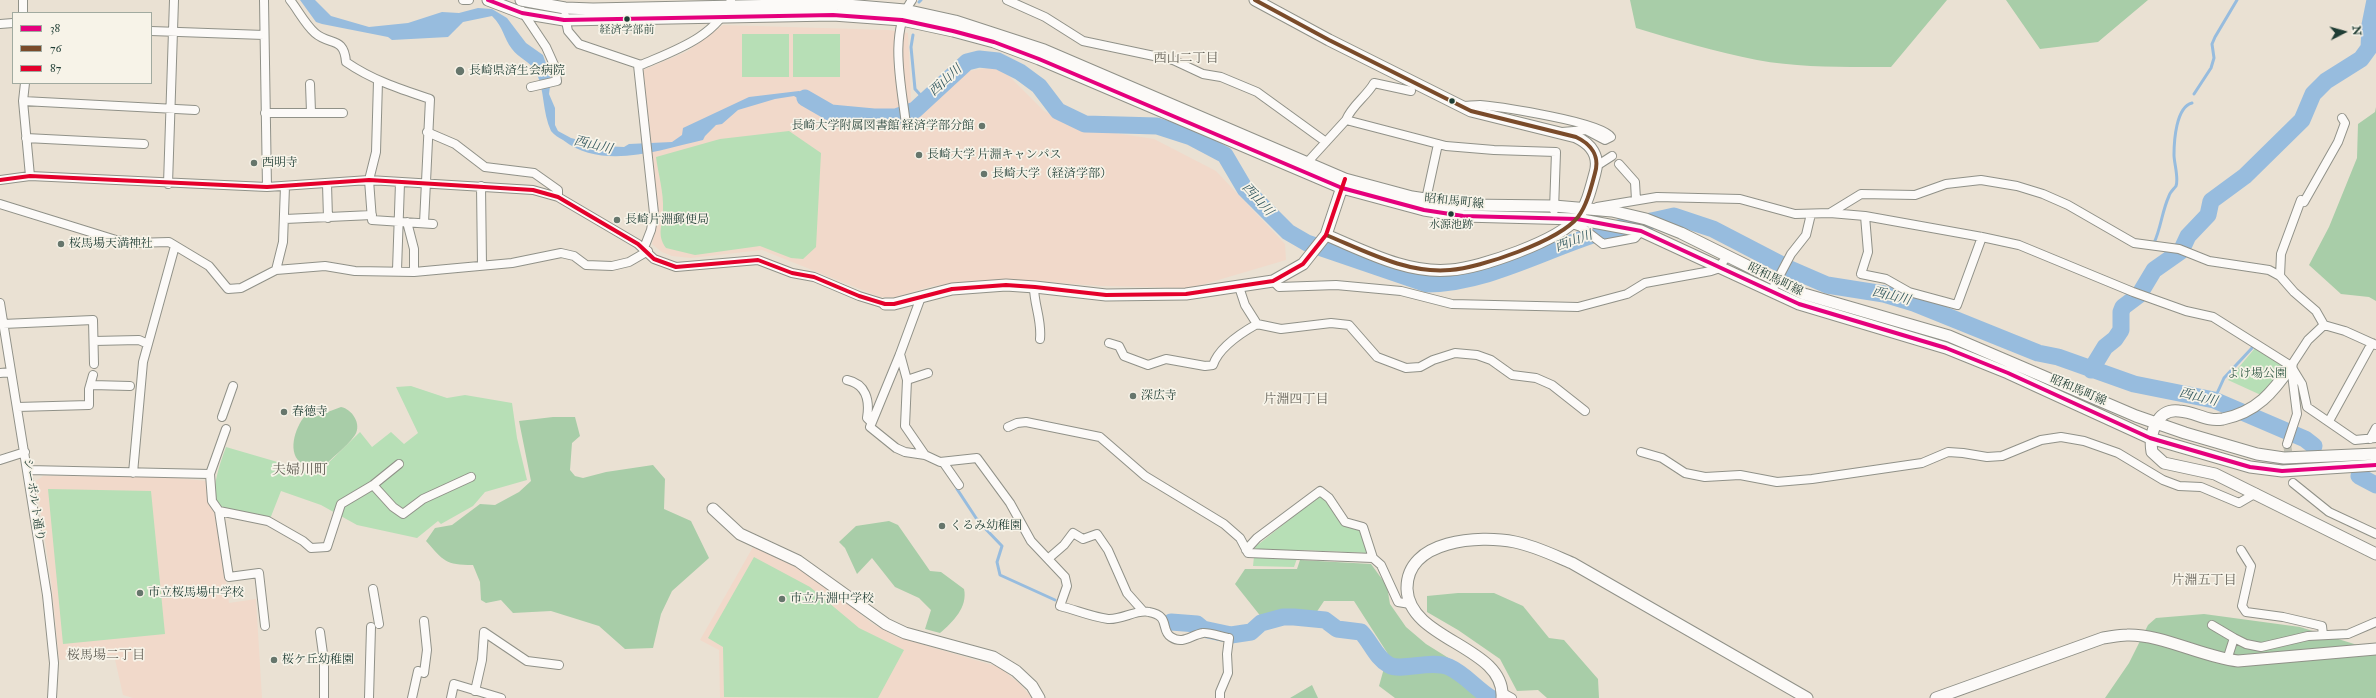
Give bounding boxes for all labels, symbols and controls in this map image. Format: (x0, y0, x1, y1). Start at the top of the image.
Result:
legend (12, 12, 152, 84)
north arrow (2324, 12, 2364, 52)
marker: 経済学部前 (622, 14, 632, 24)
text: 38 (50, 21, 60, 36)
place label: 経済学部前 (600, 24, 654, 38)
text: N (2349, 25, 2363, 36)
text: 76 (50, 41, 62, 56)
district label: 西山二丁目 (1154, 51, 1218, 67)
text: 87 (50, 61, 61, 76)
water label: 西山川 (926, 62, 966, 100)
place label: 長崎県済生会病院 (469, 64, 565, 78)
marker: 長崎県済生会病院 (454, 65, 466, 77)
unlabelled marker (1447, 96, 1457, 106)
place label: 長崎大学附属図書館 経済学部分館 (791, 119, 974, 133)
marker: 長崎大学附属図書館 経済学部分館 (977, 121, 987, 131)
water label: 西山川 (572, 134, 614, 158)
place label: 長崎大学 片淵キャンパス (927, 148, 1062, 162)
marker: 長崎大学 片淵キャンパス (914, 150, 924, 160)
place label: 西明寺 (262, 156, 298, 170)
marker: 西明寺 (249, 158, 259, 168)
place label: 長崎大学（経済学部） (992, 167, 1112, 181)
marker: 長崎大学（経済学部） (979, 169, 989, 179)
water label: 西山川 (1238, 180, 1276, 220)
street label: 昭和馬町線 (1423, 192, 1485, 212)
marker: 水源池跡 (1446, 209, 1456, 219)
place label: 長崎片淵郵便局 (625, 213, 709, 227)
marker: 長崎片淵郵便局 (612, 215, 622, 225)
place label: 水源池跡 (1429, 219, 1473, 233)
water label: 西山川 (1553, 228, 1595, 256)
place label: 桜馬場天満神社 (69, 237, 153, 251)
marker: 桜馬場天満神社 (56, 239, 66, 249)
street label: 昭和馬町線 (1745, 260, 1805, 300)
water label: 西山川 (1870, 285, 1912, 309)
park label: よけ場公園 (2227, 367, 2287, 381)
street label: 昭和馬町線 (2048, 373, 2108, 409)
water label: 西山川 (2177, 386, 2219, 410)
place label: 深広寺 (1141, 389, 1177, 403)
marker: 深広寺 (1128, 391, 1138, 401)
district label: 片淵四丁目 (1264, 392, 1328, 408)
place label: 春徳寺 (292, 405, 328, 419)
marker: 春徳寺 (279, 407, 289, 417)
street label: シーボルト通り (19, 457, 47, 543)
district label: 夫婦川町 (272, 463, 328, 479)
place label: くるみ幼稚園 (950, 519, 1022, 533)
marker: くるみ幼稚園 (937, 521, 947, 531)
district label: 片淵五丁目 (2172, 573, 2236, 589)
place label: 市立桜馬場中学校 (148, 586, 244, 600)
marker: 市立桜馬場中学校 (135, 588, 145, 598)
place label: 市立片淵中学校 (790, 592, 874, 606)
marker: 市立片淵中学校 (777, 594, 787, 604)
district label: 桜馬場二丁目 (67, 648, 145, 664)
place label: 桜ケ丘幼稚園 (282, 653, 354, 667)
marker: 桜ケ丘幼稚園 (269, 655, 279, 665)

